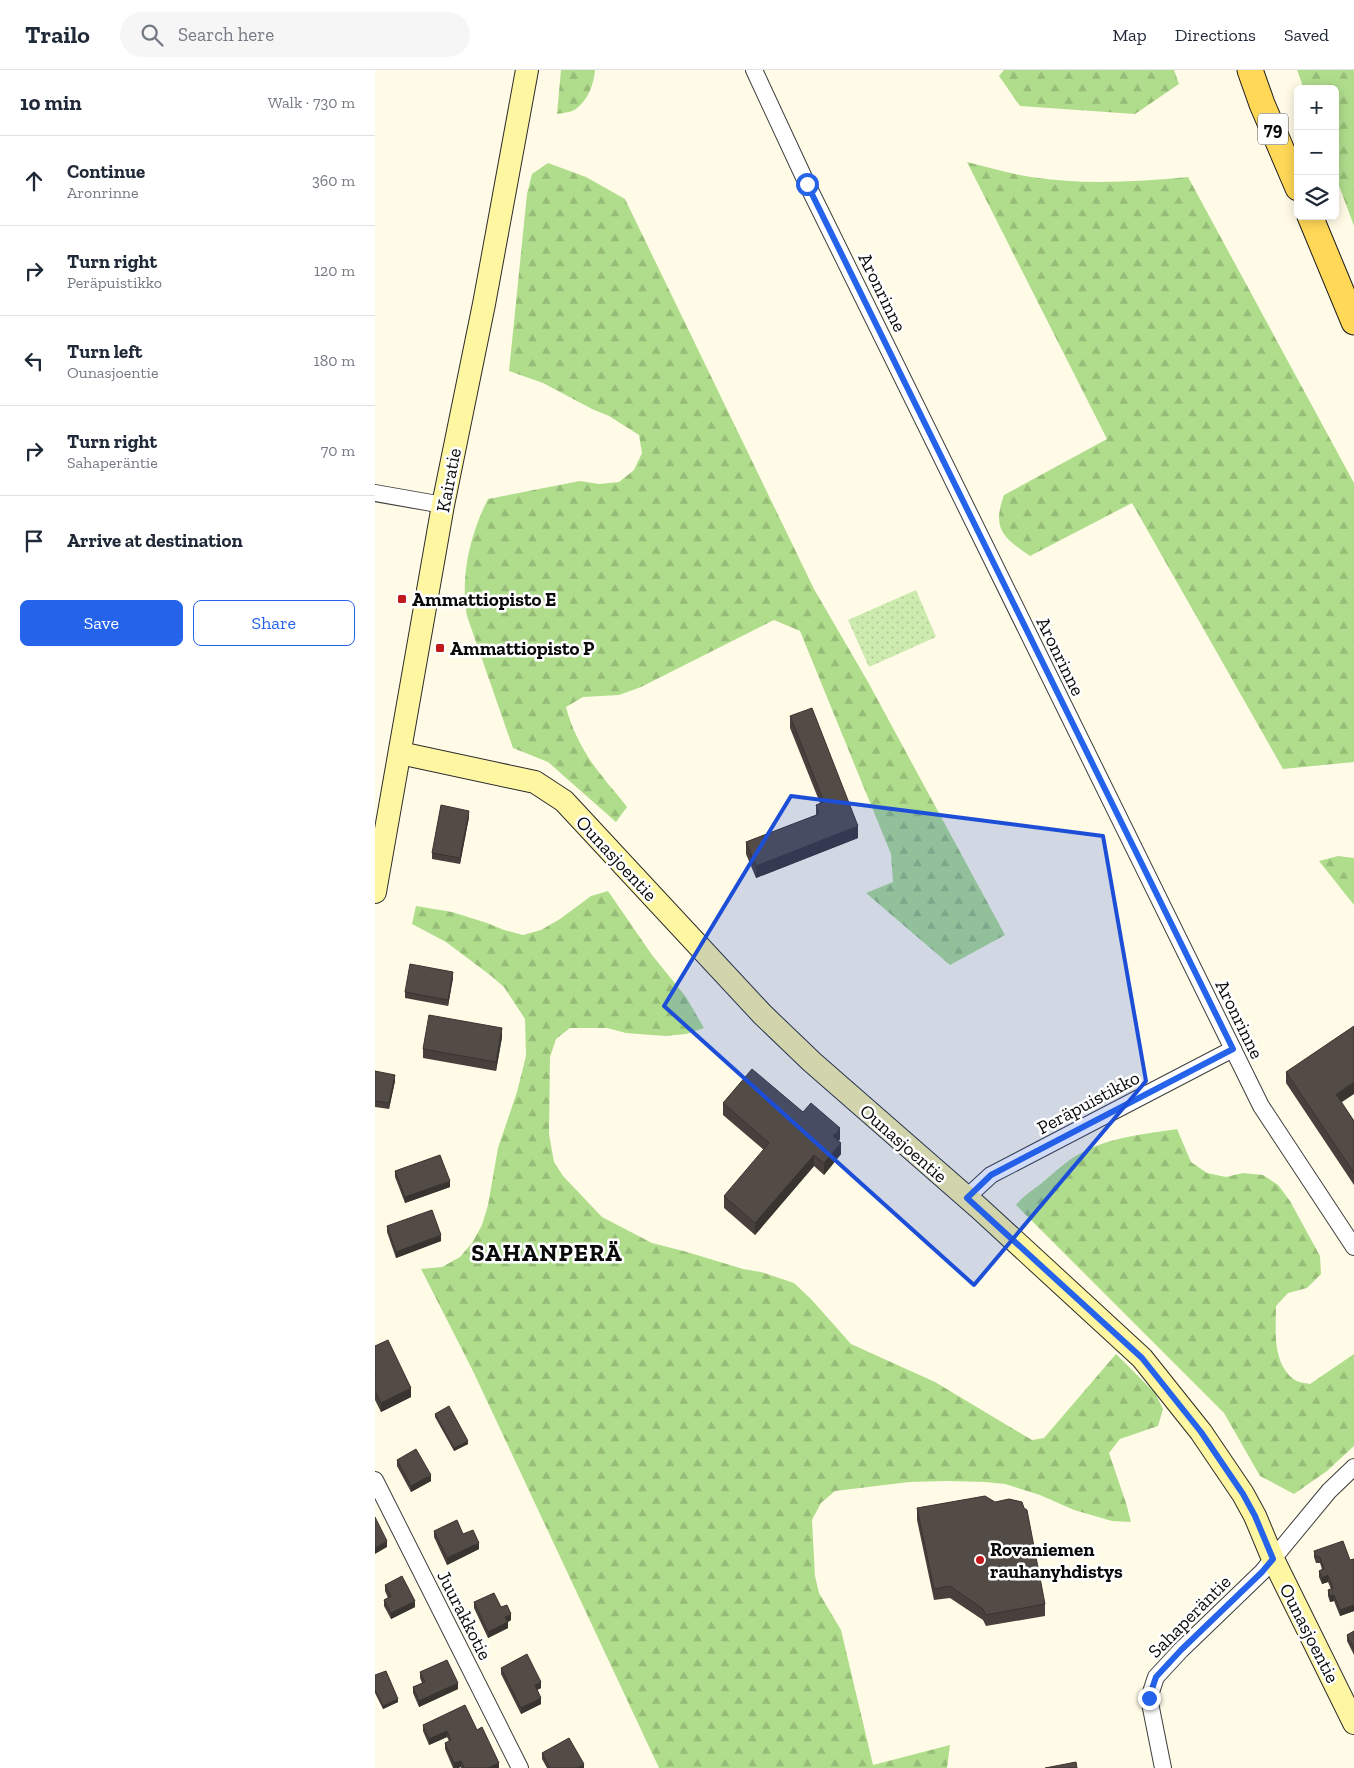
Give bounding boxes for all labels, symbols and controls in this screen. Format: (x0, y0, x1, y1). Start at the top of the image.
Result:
search box (120, 12, 470, 57)
text: Trailo (25, 20, 90, 49)
icon: search (138, 21, 166, 49)
text: Search here (178, 23, 274, 46)
text: Map (1112, 24, 1147, 46)
text: Directions (1175, 24, 1256, 46)
text: Saved (1284, 24, 1329, 46)
map controls (1294, 85, 1339, 220)
button: + (1294, 85, 1339, 130)
text: 10 min (20, 90, 82, 115)
text: Walk · 730 m (268, 93, 355, 112)
road number: 79 (1258, 114, 1288, 144)
button: − (1294, 130, 1339, 175)
text: Continue (67, 160, 145, 183)
icon: ahead (20, 167, 48, 195)
text: 360 m (312, 171, 355, 190)
route start (796, 173, 819, 196)
button: layers (1294, 175, 1339, 220)
text: Aronrinne (67, 183, 139, 202)
street label: Aronrinne (854, 249, 912, 335)
text: Turn right (67, 250, 157, 273)
icon: right (20, 257, 48, 285)
text: 120 m (314, 261, 355, 280)
text: Peräpuistikko (67, 273, 162, 292)
text: Turn left (67, 340, 142, 363)
icon: left (20, 347, 48, 375)
text: 180 m (314, 351, 355, 370)
text: Ounasjoentie (67, 363, 158, 382)
text: Turn right (67, 430, 157, 453)
icon: right (20, 437, 48, 465)
text: 70 m (321, 441, 355, 460)
street label: Kairatie (431, 446, 466, 514)
text: Sahaperäntie (67, 453, 158, 472)
icon: arrive (20, 527, 48, 555)
text: Arrive at destination (67, 529, 243, 552)
place label: Ammattiopisto E (412, 588, 556, 611)
marker: Ammattiopisto E (396, 593, 408, 605)
button: Save (20, 600, 183, 646)
button: Share (193, 600, 355, 646)
street label: Aronrinne (1032, 613, 1090, 699)
place label: Ammattiopisto P (450, 637, 595, 660)
marker: Ammattiopisto P (434, 642, 446, 654)
street label: Ounasjoentie (571, 811, 662, 906)
street label: Aronrinne (1211, 976, 1269, 1062)
street label: Peräpuistikko (1033, 1066, 1144, 1139)
street label: Ounasjoentie (855, 1099, 952, 1188)
district label: SAHANPERÄ (471, 1238, 623, 1267)
place label: Rovaniemen rauhanyhdistys (990, 1538, 1123, 1583)
marker: Rovaniemen rauhanyhdistys (974, 1554, 986, 1566)
street label: Juurakkotie (432, 1567, 497, 1664)
street label: Sahaperäntie (1143, 1570, 1236, 1663)
street label: Ounasjoentie (1275, 1580, 1344, 1687)
route end (1138, 1687, 1161, 1710)

